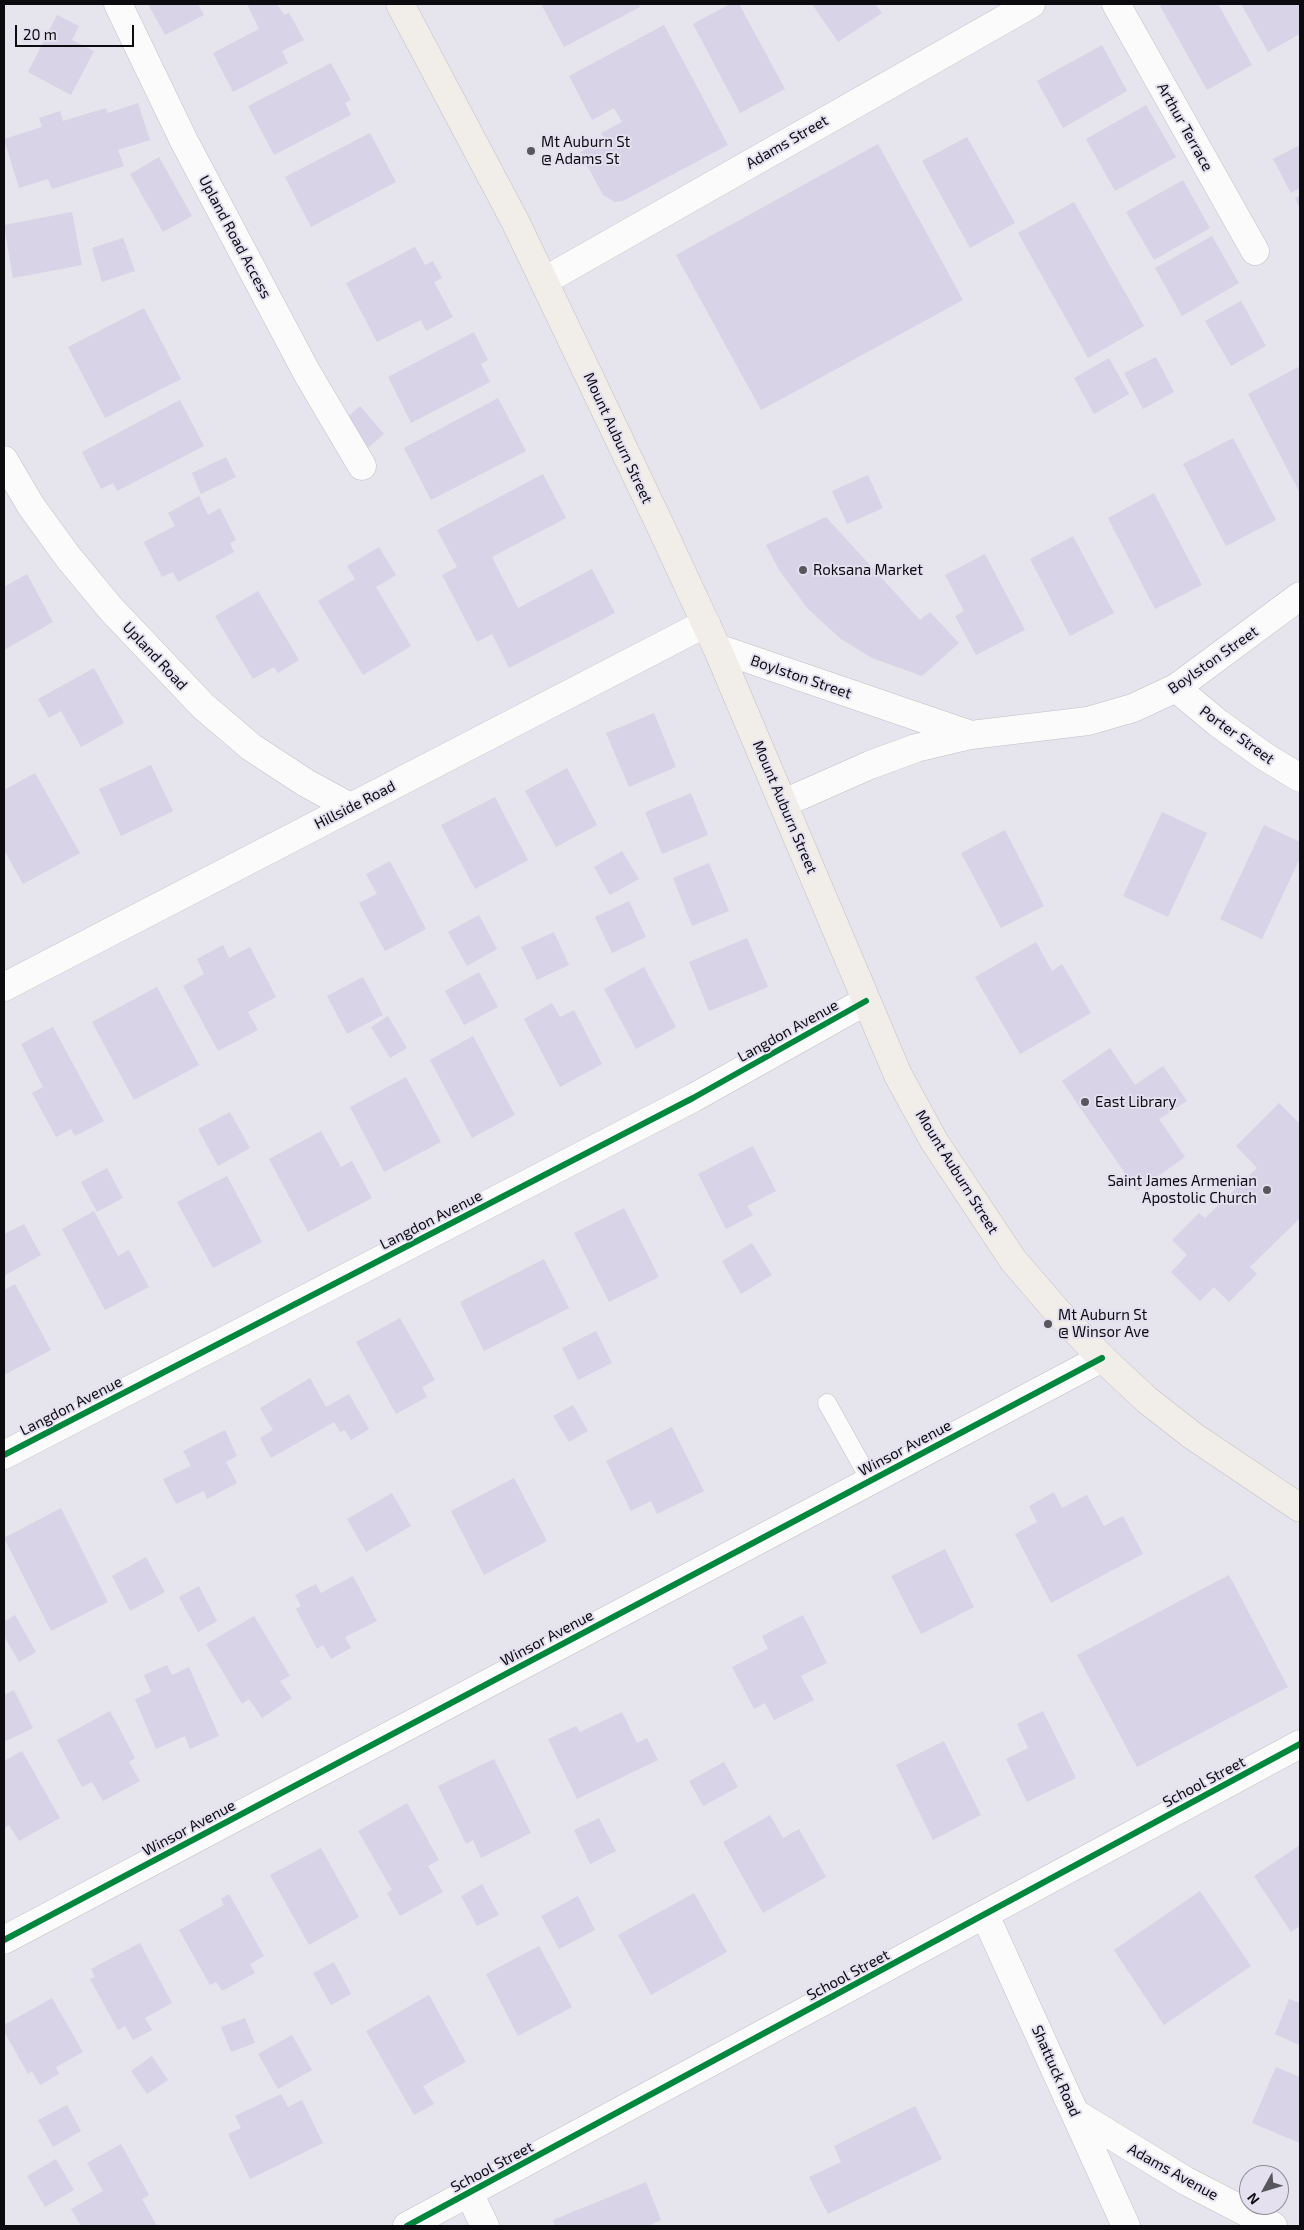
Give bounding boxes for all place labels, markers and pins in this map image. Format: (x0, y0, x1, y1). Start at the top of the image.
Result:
place label: Mt Auburn St @ Adams St (541, 133, 630, 168)
marker: Mt Auburn St @ Adams St (525, 145, 537, 157)
place label: Roksana Market (813, 561, 923, 579)
marker: Roksana Market (797, 564, 809, 576)
place label: East Library (1095, 1093, 1176, 1111)
marker: East Library (1079, 1096, 1091, 1108)
place label: Saint James Armenian Apostolic Church (1107, 1172, 1257, 1207)
marker: Saint James Armenian Apostolic Church (1261, 1184, 1273, 1196)
place label: Mt Auburn St @ Winsor Ave (1058, 1306, 1149, 1341)
marker: Mt Auburn St @ Winsor Ave (1042, 1318, 1054, 1330)

